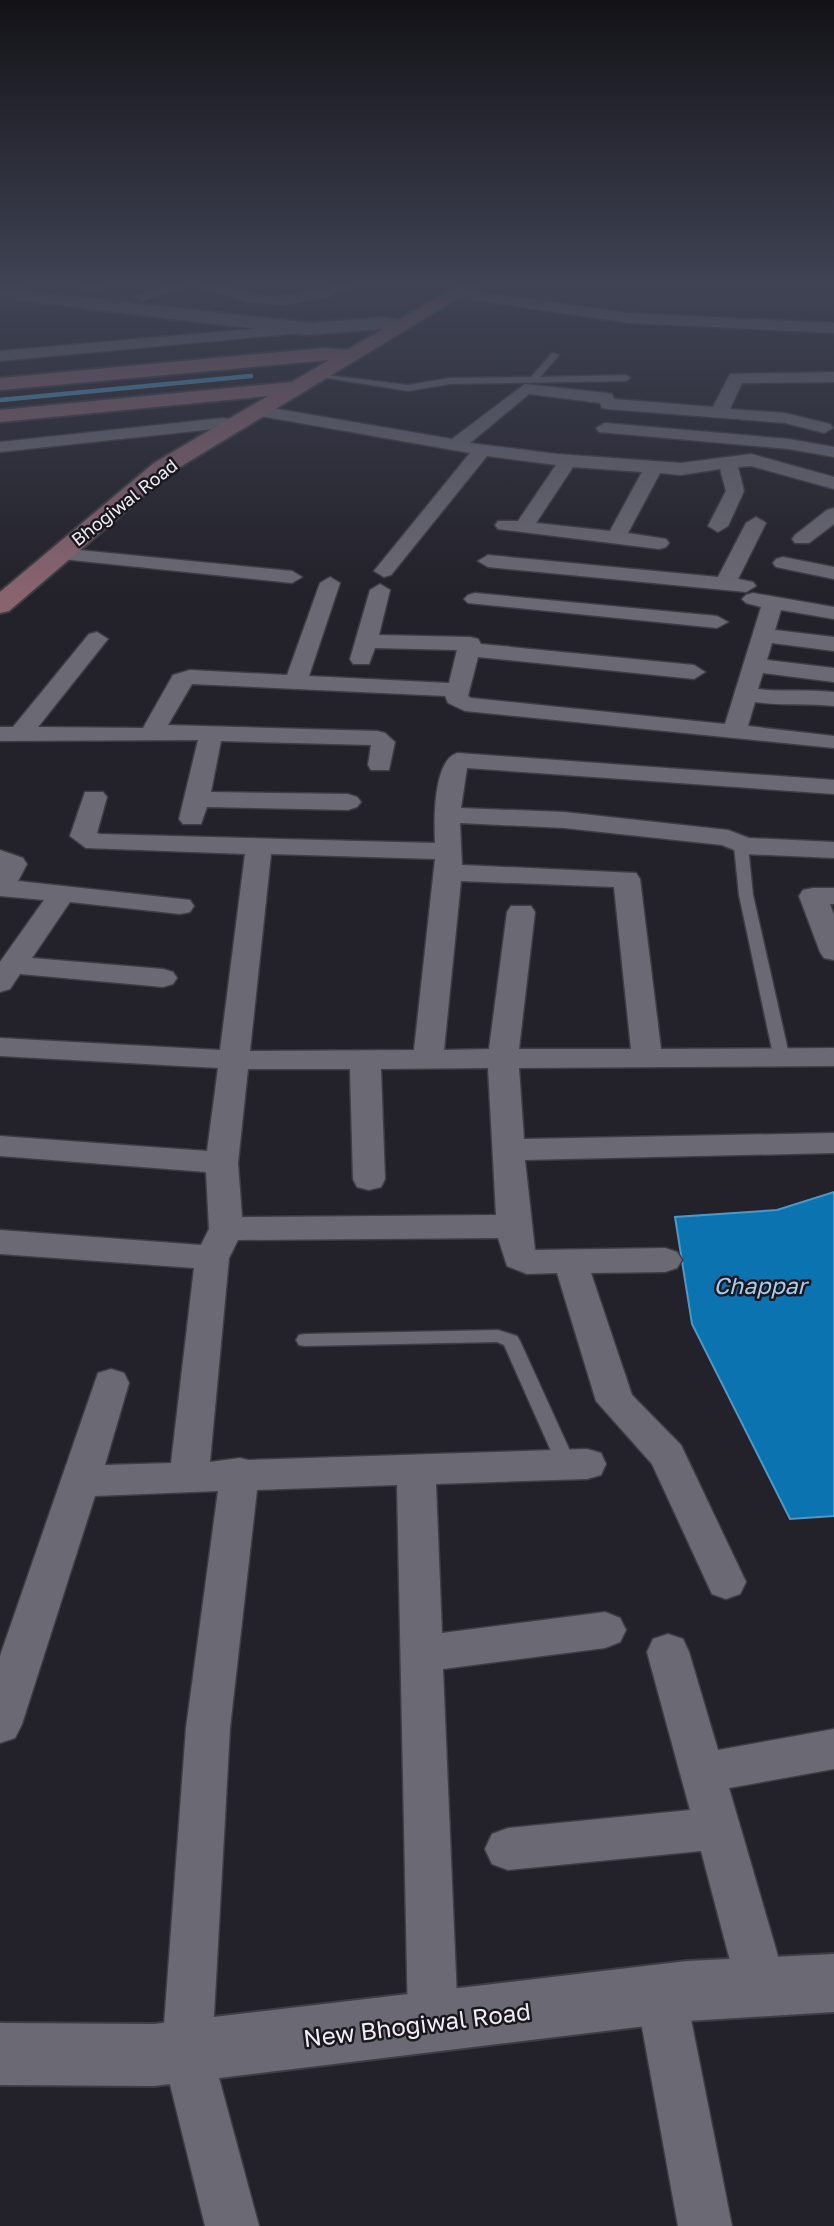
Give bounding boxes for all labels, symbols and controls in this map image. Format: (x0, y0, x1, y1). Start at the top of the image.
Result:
street label: Bhogiwal Road (67, 454, 181, 550)
water label: Chappar (713, 1271, 810, 1299)
street label: New Bhogiwal Road (302, 1996, 532, 2052)

